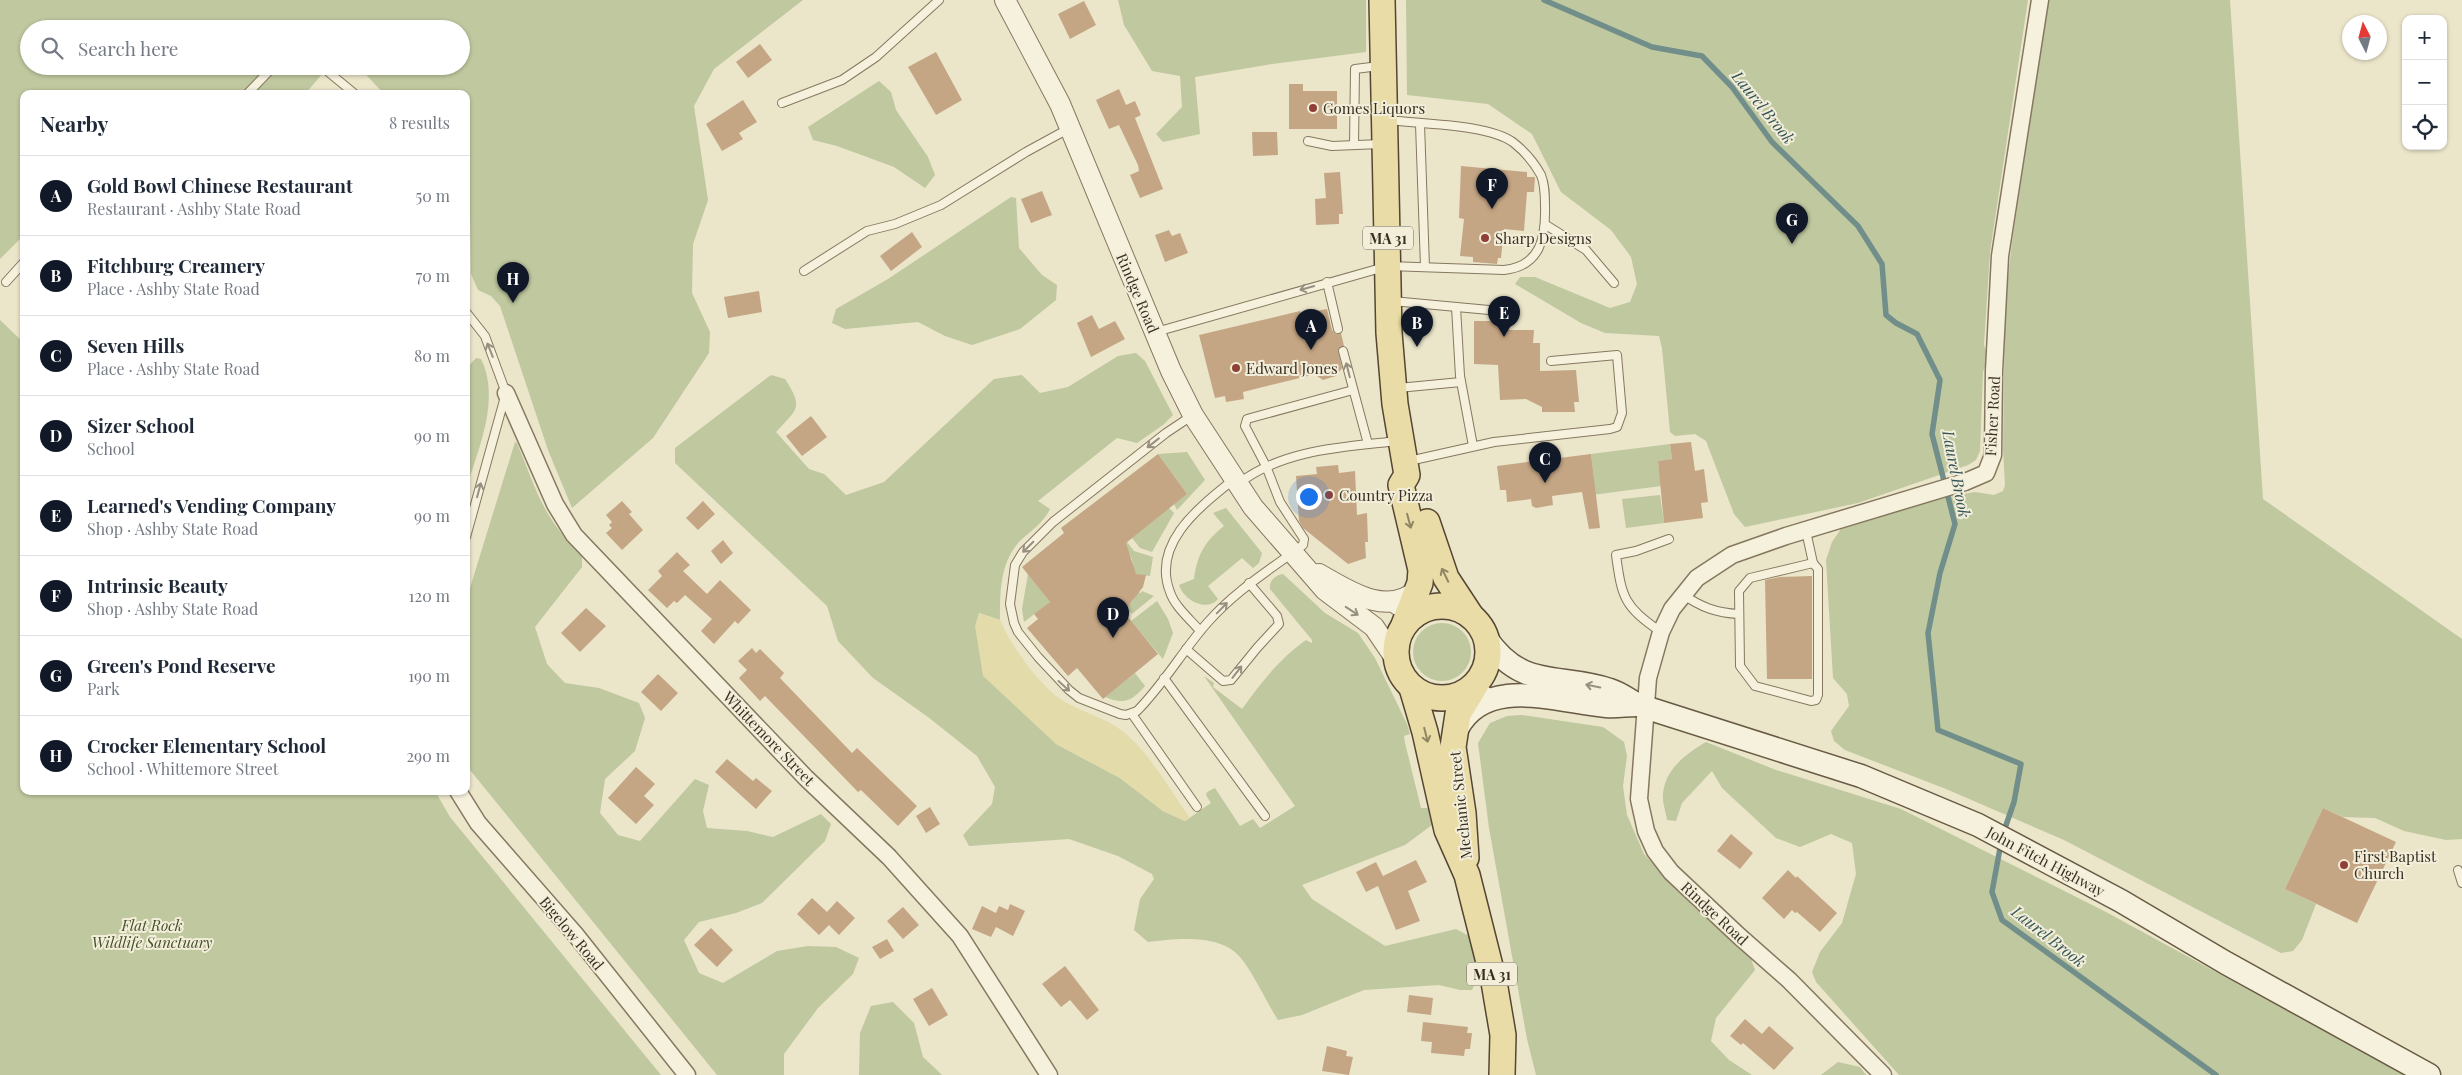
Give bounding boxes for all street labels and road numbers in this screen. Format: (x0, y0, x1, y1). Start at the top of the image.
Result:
road number: MA 31 (1363, 227, 1413, 250)
street label: Rindge Road (1112, 250, 1164, 336)
street label: Fisher Road (1980, 375, 2004, 457)
street label: Whittemore Street (718, 686, 820, 790)
street label: Mechanic Street (1444, 749, 1476, 860)
street label: John Fitch Highway (1983, 821, 2109, 901)
street label: Rindge Road (1677, 877, 1753, 949)
street label: Bigelow Road (535, 892, 609, 974)
road number: MA 31 (1467, 962, 1517, 986)

